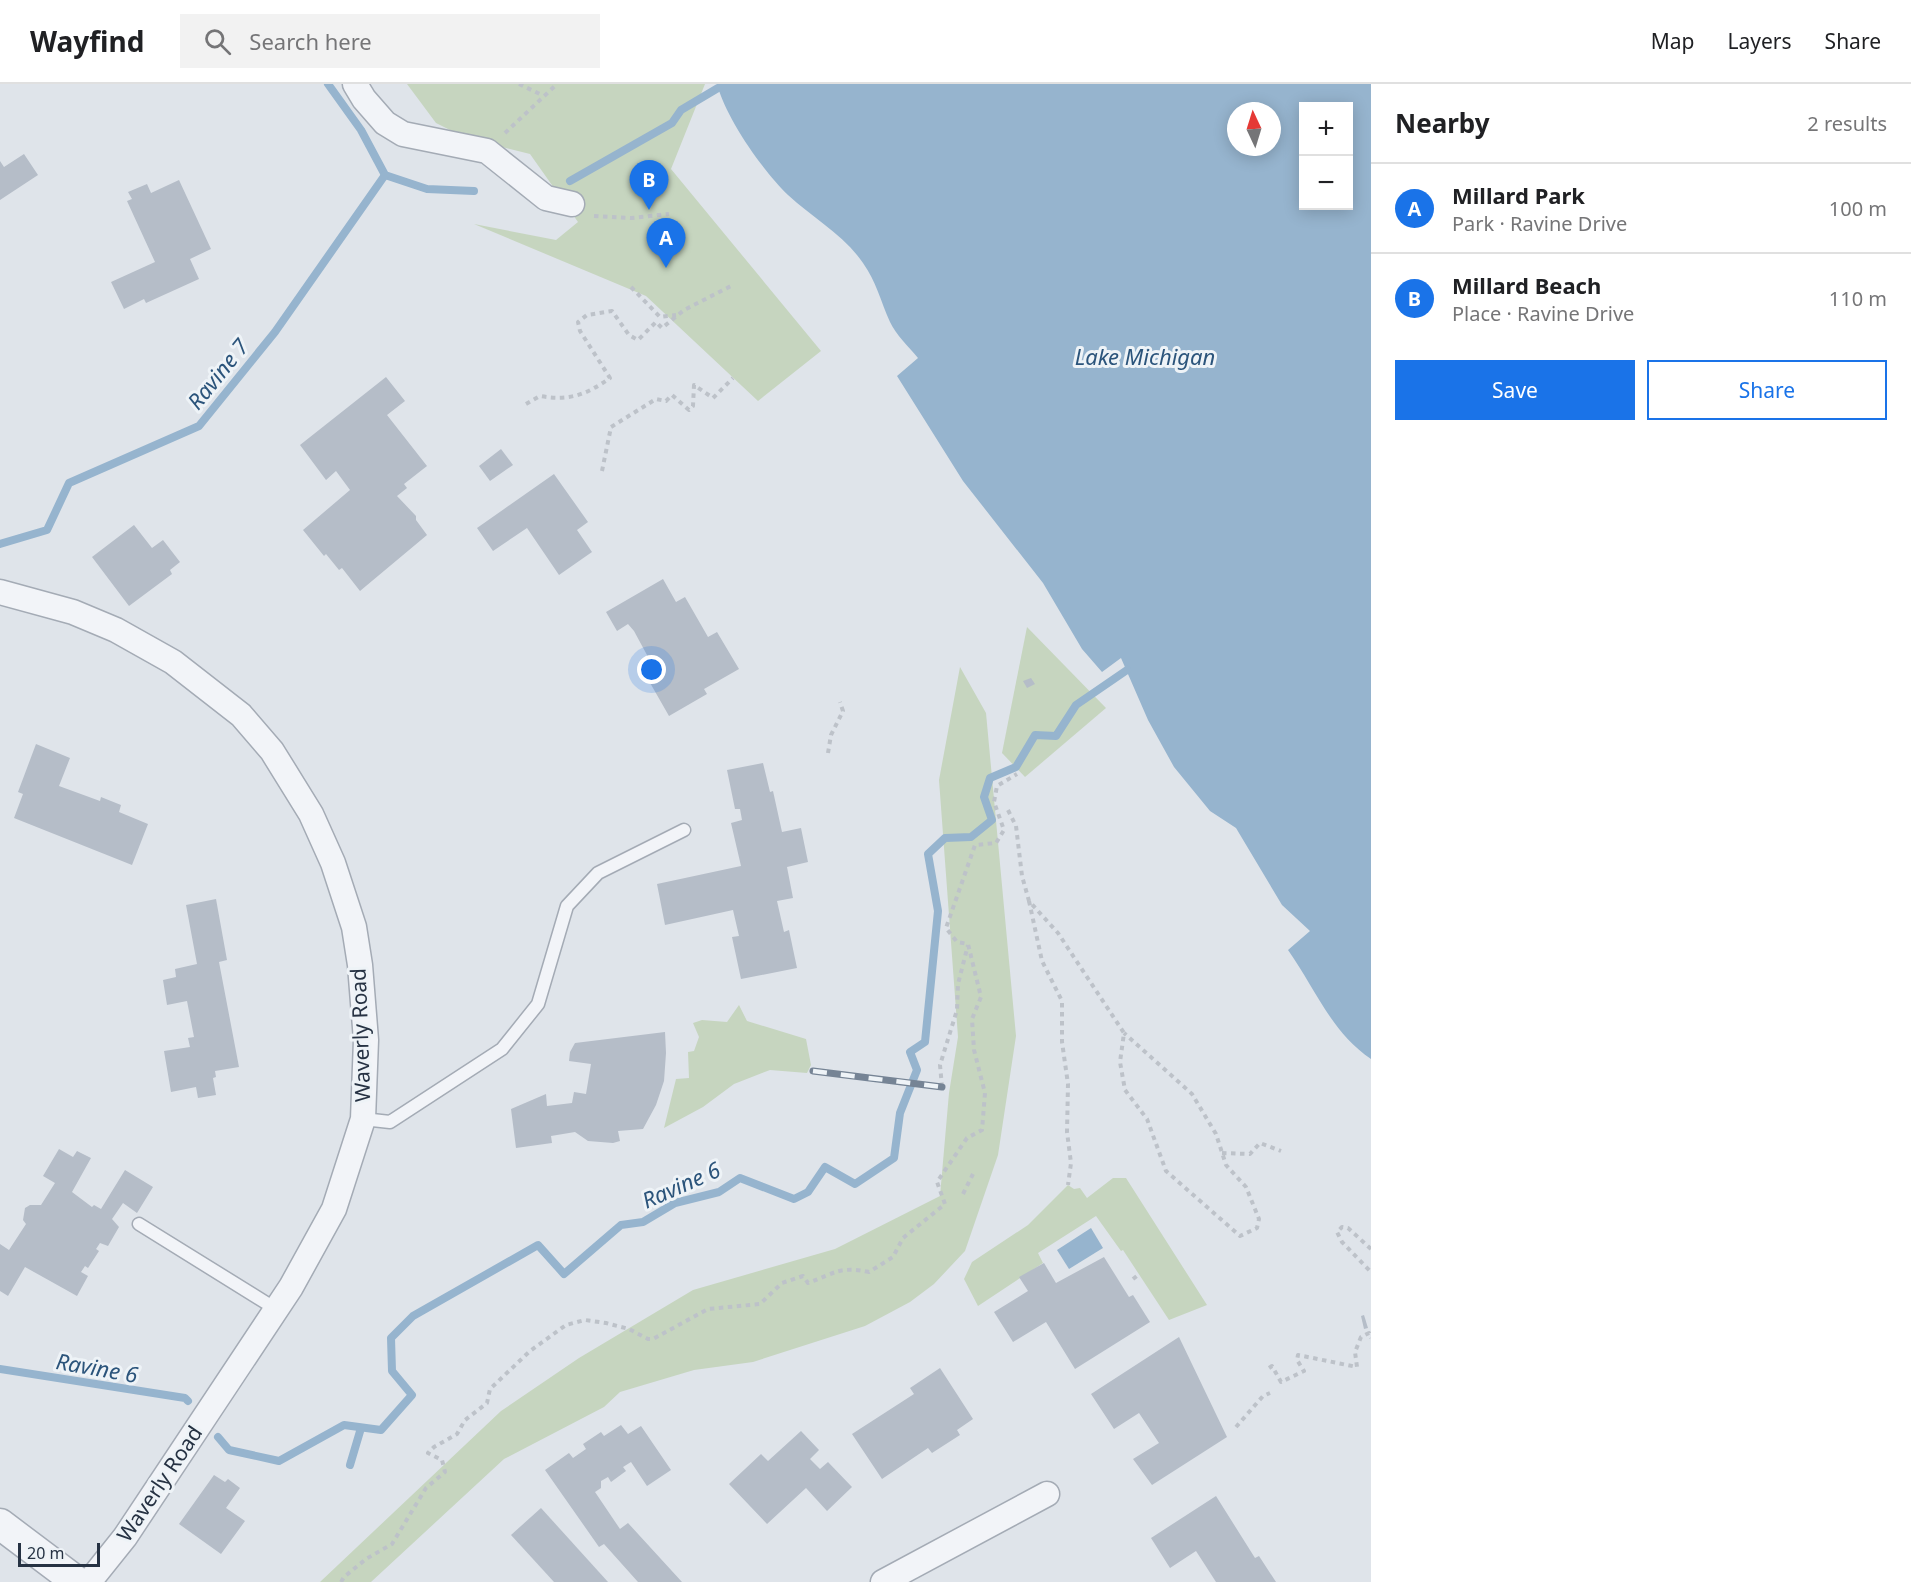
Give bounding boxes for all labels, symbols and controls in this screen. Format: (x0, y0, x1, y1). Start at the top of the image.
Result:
search box (180, 14, 600, 68)
text: Wayfind (30, 22, 144, 60)
icon: search (201, 25, 234, 58)
text: Search here (249, 26, 372, 56)
text: Map (1651, 27, 1695, 55)
text: Layers (1728, 27, 1792, 55)
text: Share (1825, 27, 1881, 55)
north arrow (1227, 102, 1281, 156)
map controls (1299, 102, 1353, 210)
button: + (1299, 102, 1353, 156)
text: Nearby (1395, 105, 1490, 141)
text: 2 results (1807, 110, 1887, 137)
button: − (1299, 156, 1353, 210)
pin: B (630, 160, 668, 210)
text: Millard Park (1452, 180, 1585, 210)
text: A (1408, 195, 1421, 222)
text: 100 m (1829, 195, 1887, 222)
text: Park · Ravine Drive (1452, 210, 1627, 237)
pin: A (646, 218, 686, 268)
text: Millard Beach (1452, 270, 1601, 300)
text: B (1408, 285, 1421, 312)
text: 110 m (1829, 285, 1887, 312)
text: Place · Ravine Drive (1452, 300, 1634, 327)
water label: Ravine 7 (180, 331, 255, 415)
water label: Lake Michigan (1075, 341, 1215, 371)
button: Save (1395, 360, 1635, 420)
button: Share (1647, 360, 1887, 420)
your location (637, 655, 666, 684)
street label: Waverly Road (344, 968, 376, 1103)
water label: Ravine 6 (637, 1153, 725, 1215)
water label: Ravine 6 (54, 1345, 141, 1389)
street label: Waverly Road (110, 1420, 208, 1547)
scale bar (18, 1540, 100, 1568)
text: 20 m (27, 1542, 64, 1564)

